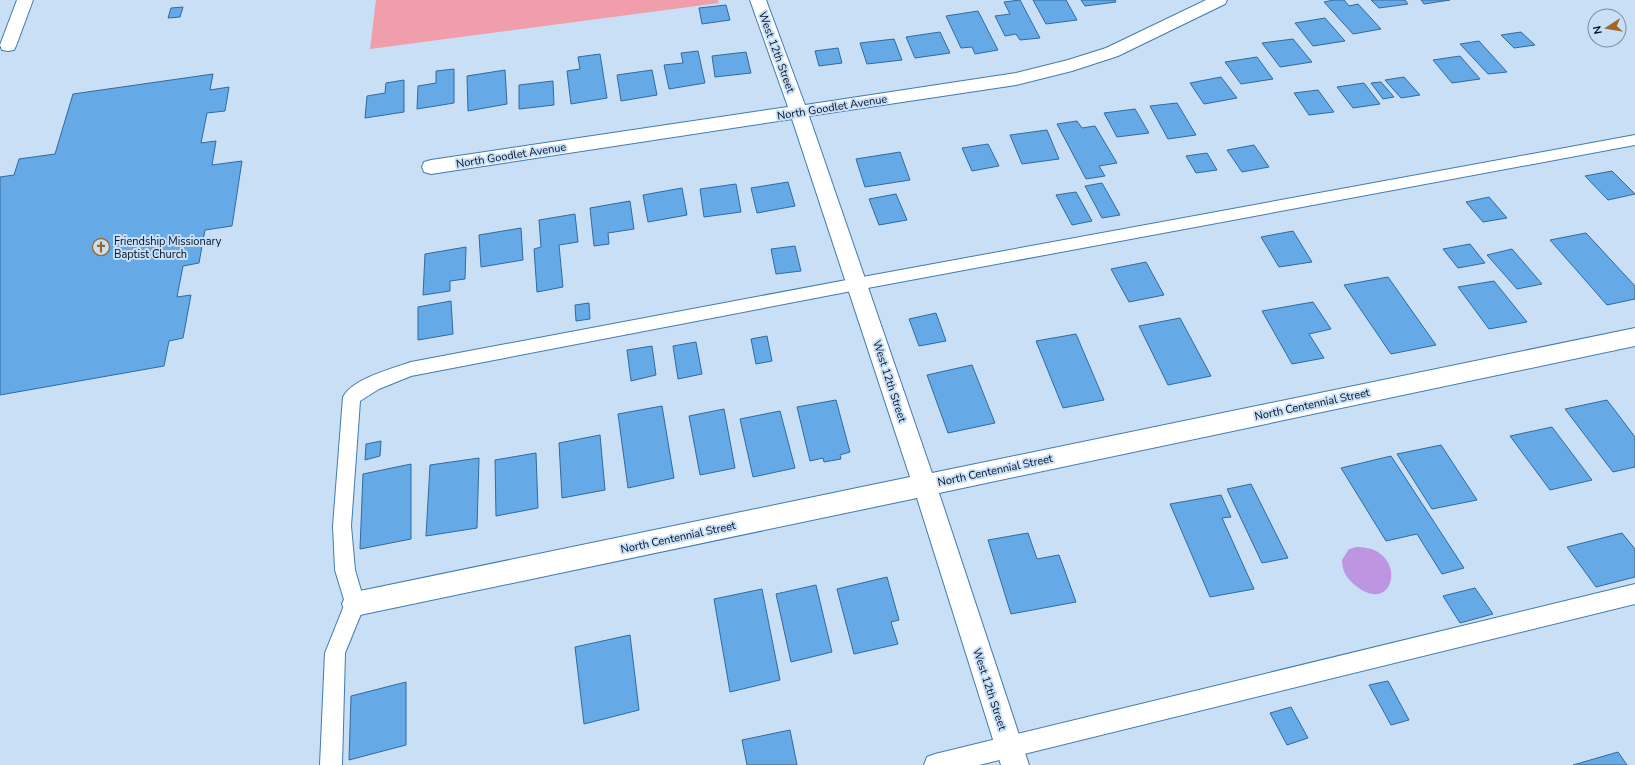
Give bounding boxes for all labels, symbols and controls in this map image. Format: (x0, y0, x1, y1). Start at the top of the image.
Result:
north arrow (1587, 8, 1627, 48)
street label: West 12th Street (755, 9, 798, 95)
text: N (1590, 24, 1606, 36)
street label: North Goodlet Avenue (776, 91, 888, 124)
street label: North Goodlet Avenue (455, 139, 567, 172)
place label: Friendship Missionary Baptist Church (114, 234, 222, 262)
church icon: Friendship Missionary Baptist Church (91, 237, 111, 257)
street label: West 12th Street (869, 338, 910, 424)
street label: North Centennial Street (1253, 385, 1371, 424)
street label: North Centennial Street (936, 451, 1054, 490)
street label: North Centennial Street (619, 518, 737, 557)
street label: West 12th Street (969, 646, 1010, 732)

